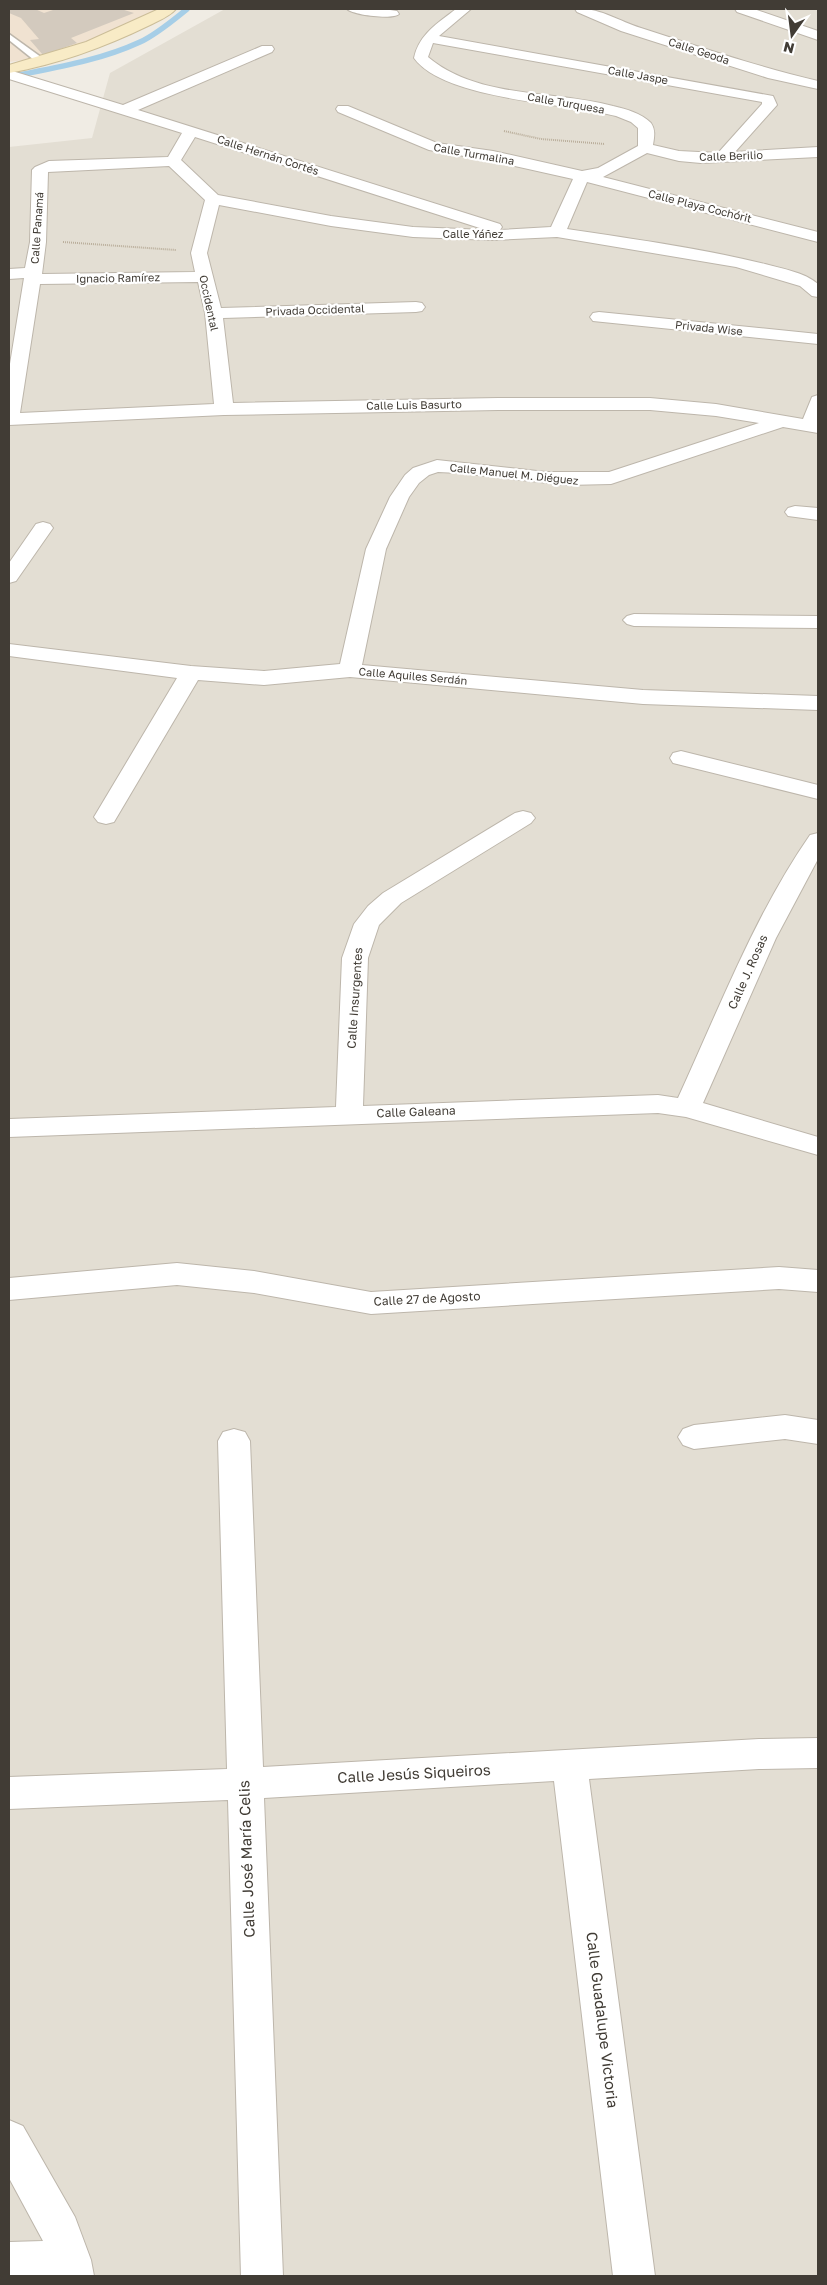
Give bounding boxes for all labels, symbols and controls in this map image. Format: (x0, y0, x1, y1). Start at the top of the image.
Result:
north arrow (767, 10, 817, 60)
street label: Calle Geoda (667, 35, 731, 67)
text: N (782, 39, 796, 58)
street label: Calle Jaspe (607, 63, 669, 86)
street label: Calle Turquesa (526, 89, 606, 116)
street label: Calle Hernán Cortés (216, 132, 321, 177)
street label: Calle Turmalina (433, 140, 516, 167)
street label: Calle Berilio (699, 148, 763, 163)
street label: Calle Playa Cochórit (647, 186, 753, 225)
street label: Calle Panamá (28, 192, 45, 264)
street label: Calle Yáñez (443, 227, 504, 240)
street label: Ignacio Ramírez (76, 270, 160, 285)
street label: Occidental (197, 274, 222, 333)
street label: Privada Occidental (265, 301, 365, 318)
street label: Privada Wise (675, 317, 744, 338)
street label: Calle Luis Basurto (366, 397, 462, 412)
street label: Calle Manuel M. Diéguez (449, 460, 579, 487)
street label: Calle Aquiles Serdán (358, 664, 468, 687)
street label: Calle J. Rosas (724, 932, 771, 1011)
street label: Calle Insurgentes (343, 947, 366, 1049)
street label: Calle Galeana (376, 1103, 456, 1120)
street label: Calle 27 de Agosto (373, 1288, 481, 1309)
street label: Calle Jesús Siqueiros (337, 1760, 491, 1786)
street label: Calle José María Celis (234, 1780, 258, 1938)
street label: Calle Guadalupe Victoria (583, 1931, 623, 2109)

